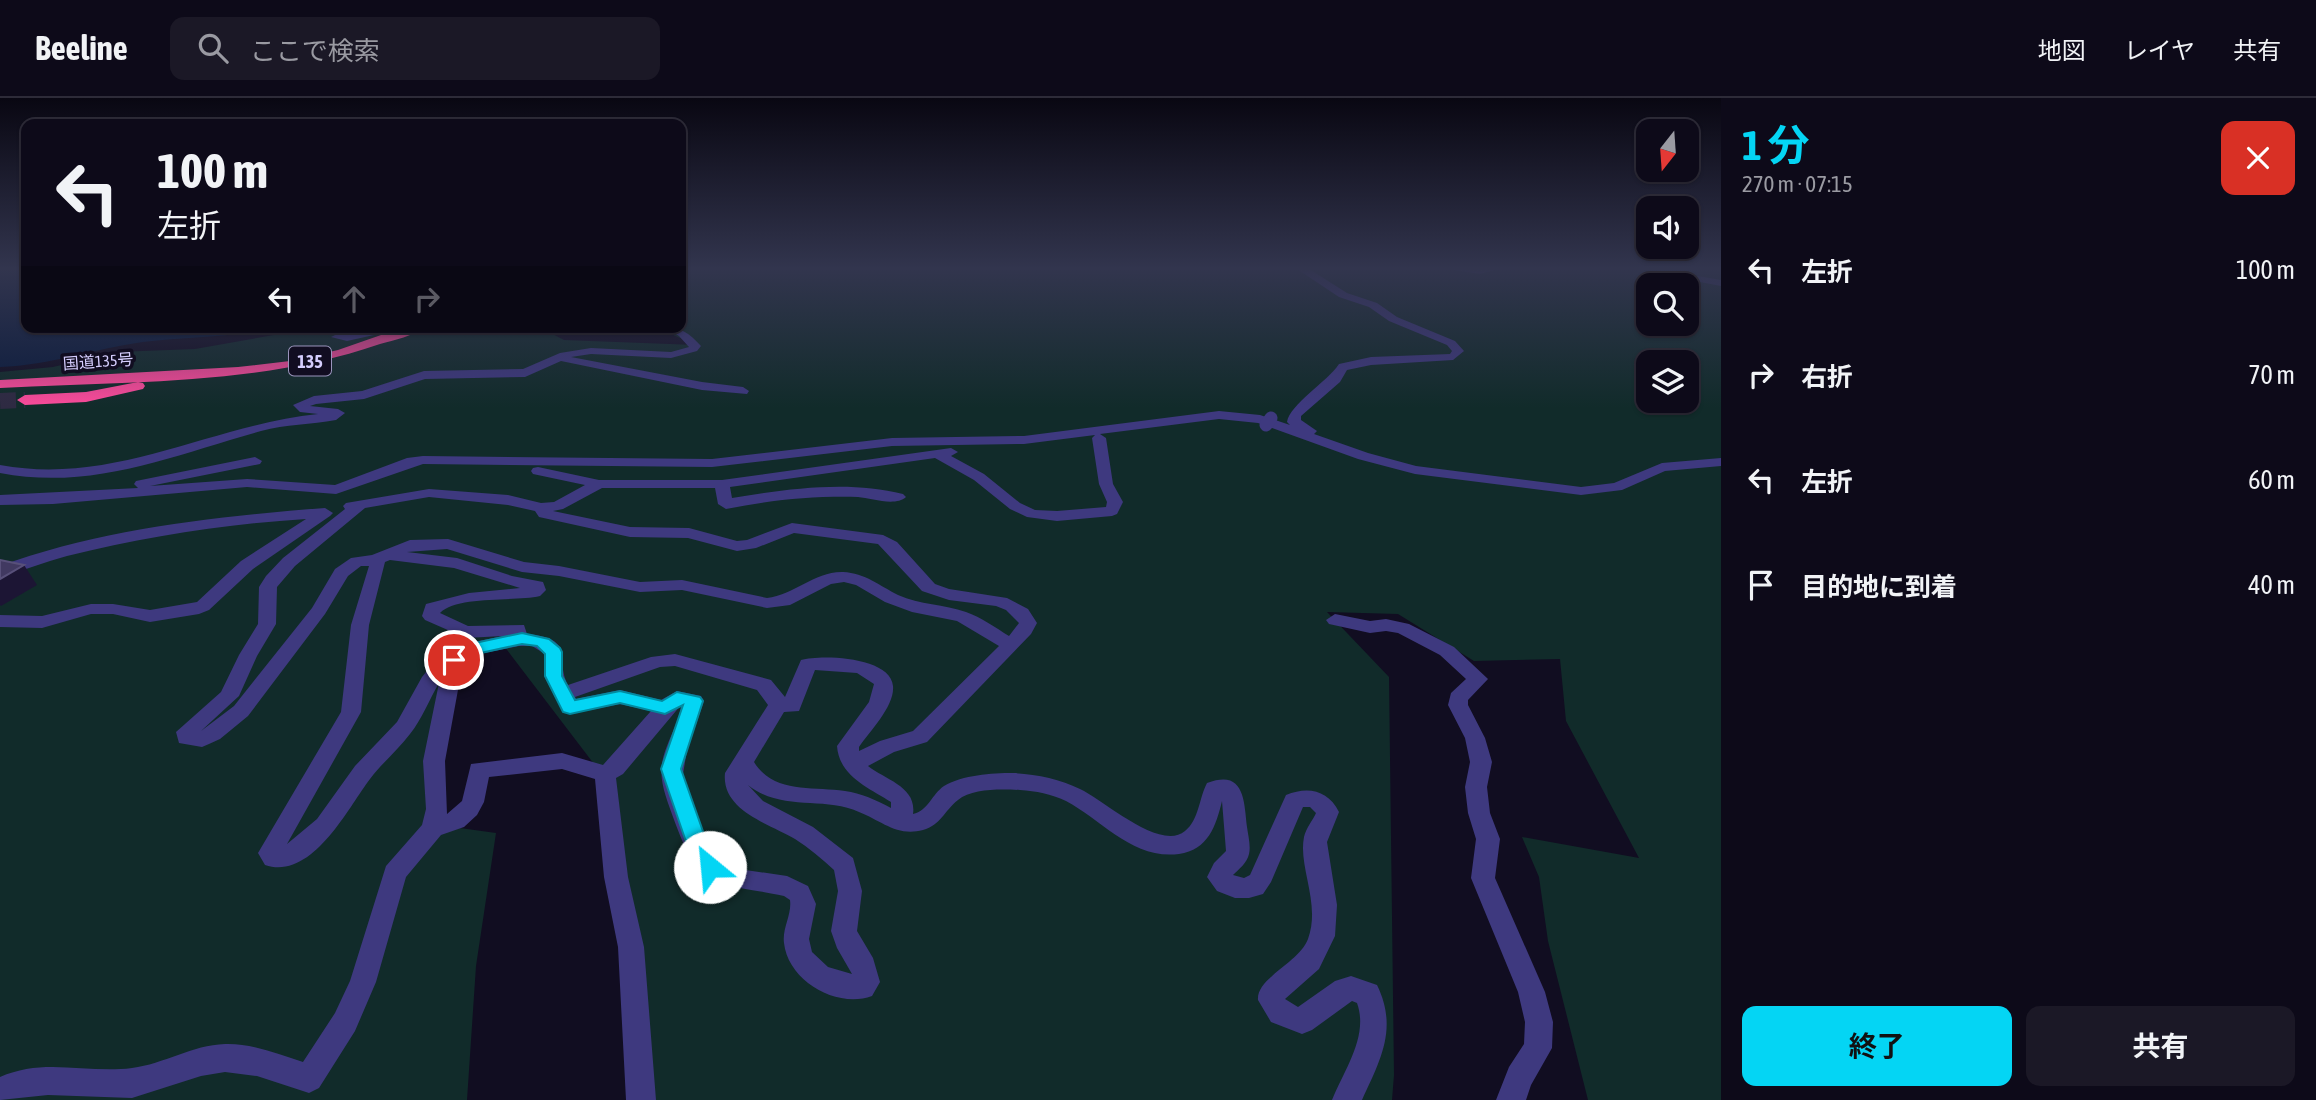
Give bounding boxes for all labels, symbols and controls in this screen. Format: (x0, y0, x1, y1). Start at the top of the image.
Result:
search box (170, 17, 660, 80)
text: Beeline (35, 29, 128, 67)
icon: search (194, 29, 232, 67)
text: ここで検索 (250, 36, 380, 66)
text: 地図 (2038, 37, 2086, 64)
text: レイヤ (2124, 37, 2195, 64)
text: 共有 (2233, 37, 2281, 64)
north arrow (1636, 119, 1699, 182)
map controls (1636, 119, 1699, 413)
text: 1 分 (1742, 121, 1810, 169)
button: close (2221, 121, 2295, 195)
text: 100 m (157, 142, 268, 198)
icon: left (42, 147, 133, 238)
text: 270 m · 07:15 (1742, 171, 1853, 197)
button: sound (1636, 196, 1699, 259)
text: 左折 (157, 207, 221, 244)
icon: left (1742, 251, 1780, 289)
text: 100 m (2236, 255, 2295, 285)
text: 左折 (1801, 257, 1853, 287)
button: search (1636, 273, 1699, 336)
icon: left (262, 280, 300, 318)
icon: ahead (335, 280, 373, 318)
icon: right (408, 280, 446, 318)
road number: 135 (289, 346, 331, 376)
street label: 国道135号 (62, 350, 134, 372)
button: layers (1636, 350, 1699, 413)
icon: right (1742, 356, 1780, 394)
text: 70 m (2248, 360, 2295, 390)
text: 右折 (1801, 362, 1853, 392)
icon: left (1742, 461, 1780, 499)
text: 60 m (2248, 465, 2295, 495)
text: 左折 (1801, 467, 1853, 497)
icon: arrive (1742, 566, 1780, 604)
text: 40 m (2248, 570, 2295, 600)
text: 目的地に到着 (1801, 572, 1957, 602)
pin (424, 630, 484, 690)
icon: arrive (435, 641, 473, 679)
position arrow (673, 830, 747, 904)
button: 終了 (1742, 1006, 2012, 1086)
button: 共有 (2026, 1006, 2295, 1086)

